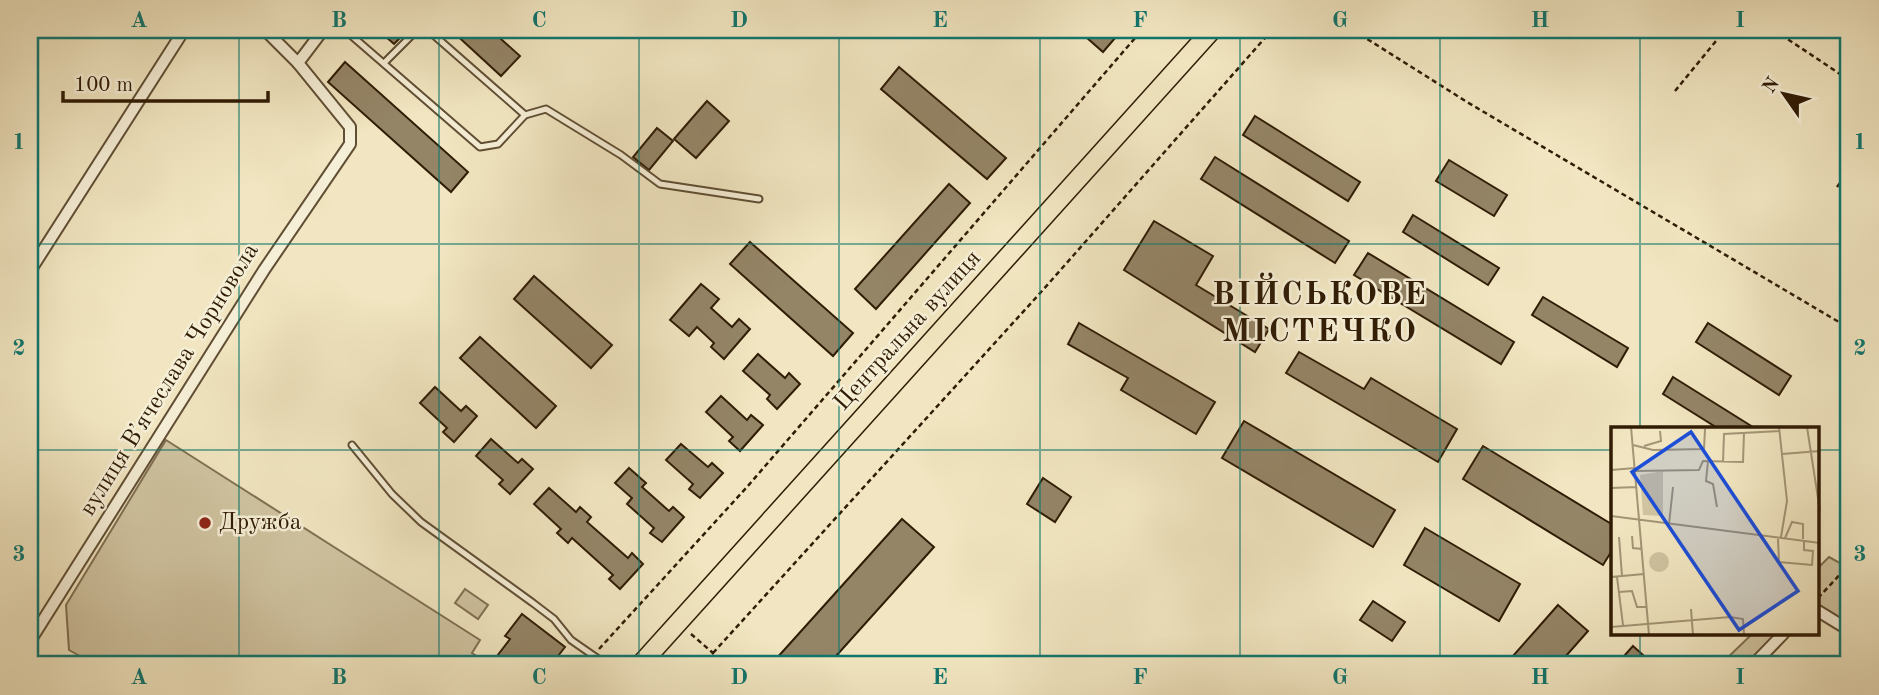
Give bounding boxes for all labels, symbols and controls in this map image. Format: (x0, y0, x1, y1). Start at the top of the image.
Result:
text: A (130, 9, 148, 32)
text: B (331, 9, 347, 32)
text: C (531, 9, 547, 32)
text: D (730, 9, 748, 32)
text: E (932, 9, 948, 32)
text: F (1132, 9, 1148, 32)
text: G (1332, 9, 1348, 32)
text: H (1531, 9, 1549, 32)
text: I (1735, 9, 1745, 32)
scale bar (63, 60, 268, 104)
north arrow (1750, 60, 1820, 130)
text: N (1760, 74, 1784, 97)
text: 100 m (74, 75, 133, 96)
text: 1 (12, 131, 26, 154)
text: 1 (1853, 131, 1867, 154)
street label: вулиця Вʼячеслава Чорновола (76, 240, 264, 520)
street label: Центральна вулиця (830, 246, 986, 416)
district label: ВІЙСЬКОВЕ МІСТЕЧКО (1212, 272, 1428, 349)
text: 2 (12, 337, 26, 360)
text: 2 (1853, 337, 1867, 360)
inset map (1611, 427, 1820, 636)
place label: Дружба (219, 511, 302, 535)
marker: Дружба (197, 515, 213, 531)
text: 3 (12, 543, 26, 566)
text: 3 (1853, 543, 1867, 566)
text: A (130, 666, 148, 689)
text: B (331, 666, 347, 689)
text: C (531, 666, 547, 689)
text: D (730, 666, 748, 689)
text: E (932, 666, 948, 689)
text: F (1132, 666, 1148, 689)
text: G (1332, 666, 1348, 689)
text: H (1531, 666, 1549, 689)
text: I (1735, 666, 1745, 689)

